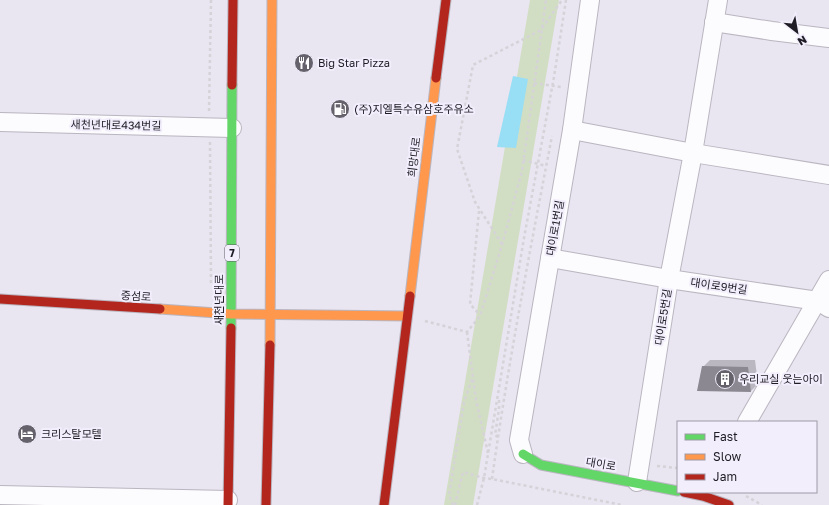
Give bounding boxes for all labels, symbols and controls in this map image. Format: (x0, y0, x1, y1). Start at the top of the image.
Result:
north arrow (777, 12, 817, 52)
text: N (795, 33, 809, 49)
restaurant icon: Big Star Pizza (293, 52, 315, 74)
place label: Big Star Pizza (318, 56, 390, 69)
fuel station icon: (주)지엘특수유삼호주유소 (329, 98, 351, 120)
place label: (주)지엘특수유삼호주유소 (354, 102, 474, 115)
street label: 새천년대로434번길 (71, 117, 161, 132)
street label: 희망대로 (405, 136, 422, 178)
street label: 대이로1번길 (543, 199, 566, 257)
road number: 7 (225, 245, 239, 261)
street label: 새천년대로 (212, 275, 225, 325)
street label: 대이로9번길 (690, 275, 748, 296)
street label: 중섬로 (120, 288, 152, 303)
street label: 대이로5번길 (652, 288, 673, 346)
building icon: 우리교실 웃는아이 (714, 368, 736, 390)
place label: 우리교실 웃는아이 (739, 372, 823, 385)
legend (677, 421, 817, 493)
hotel icon: 크리스탈모텔 (16, 423, 38, 445)
place label: 크리스탈모텔 (41, 427, 102, 440)
text: Fast (713, 429, 738, 444)
text: Slow (713, 449, 741, 464)
street label: 대이로 (585, 454, 617, 473)
text: Jam (713, 469, 737, 484)

